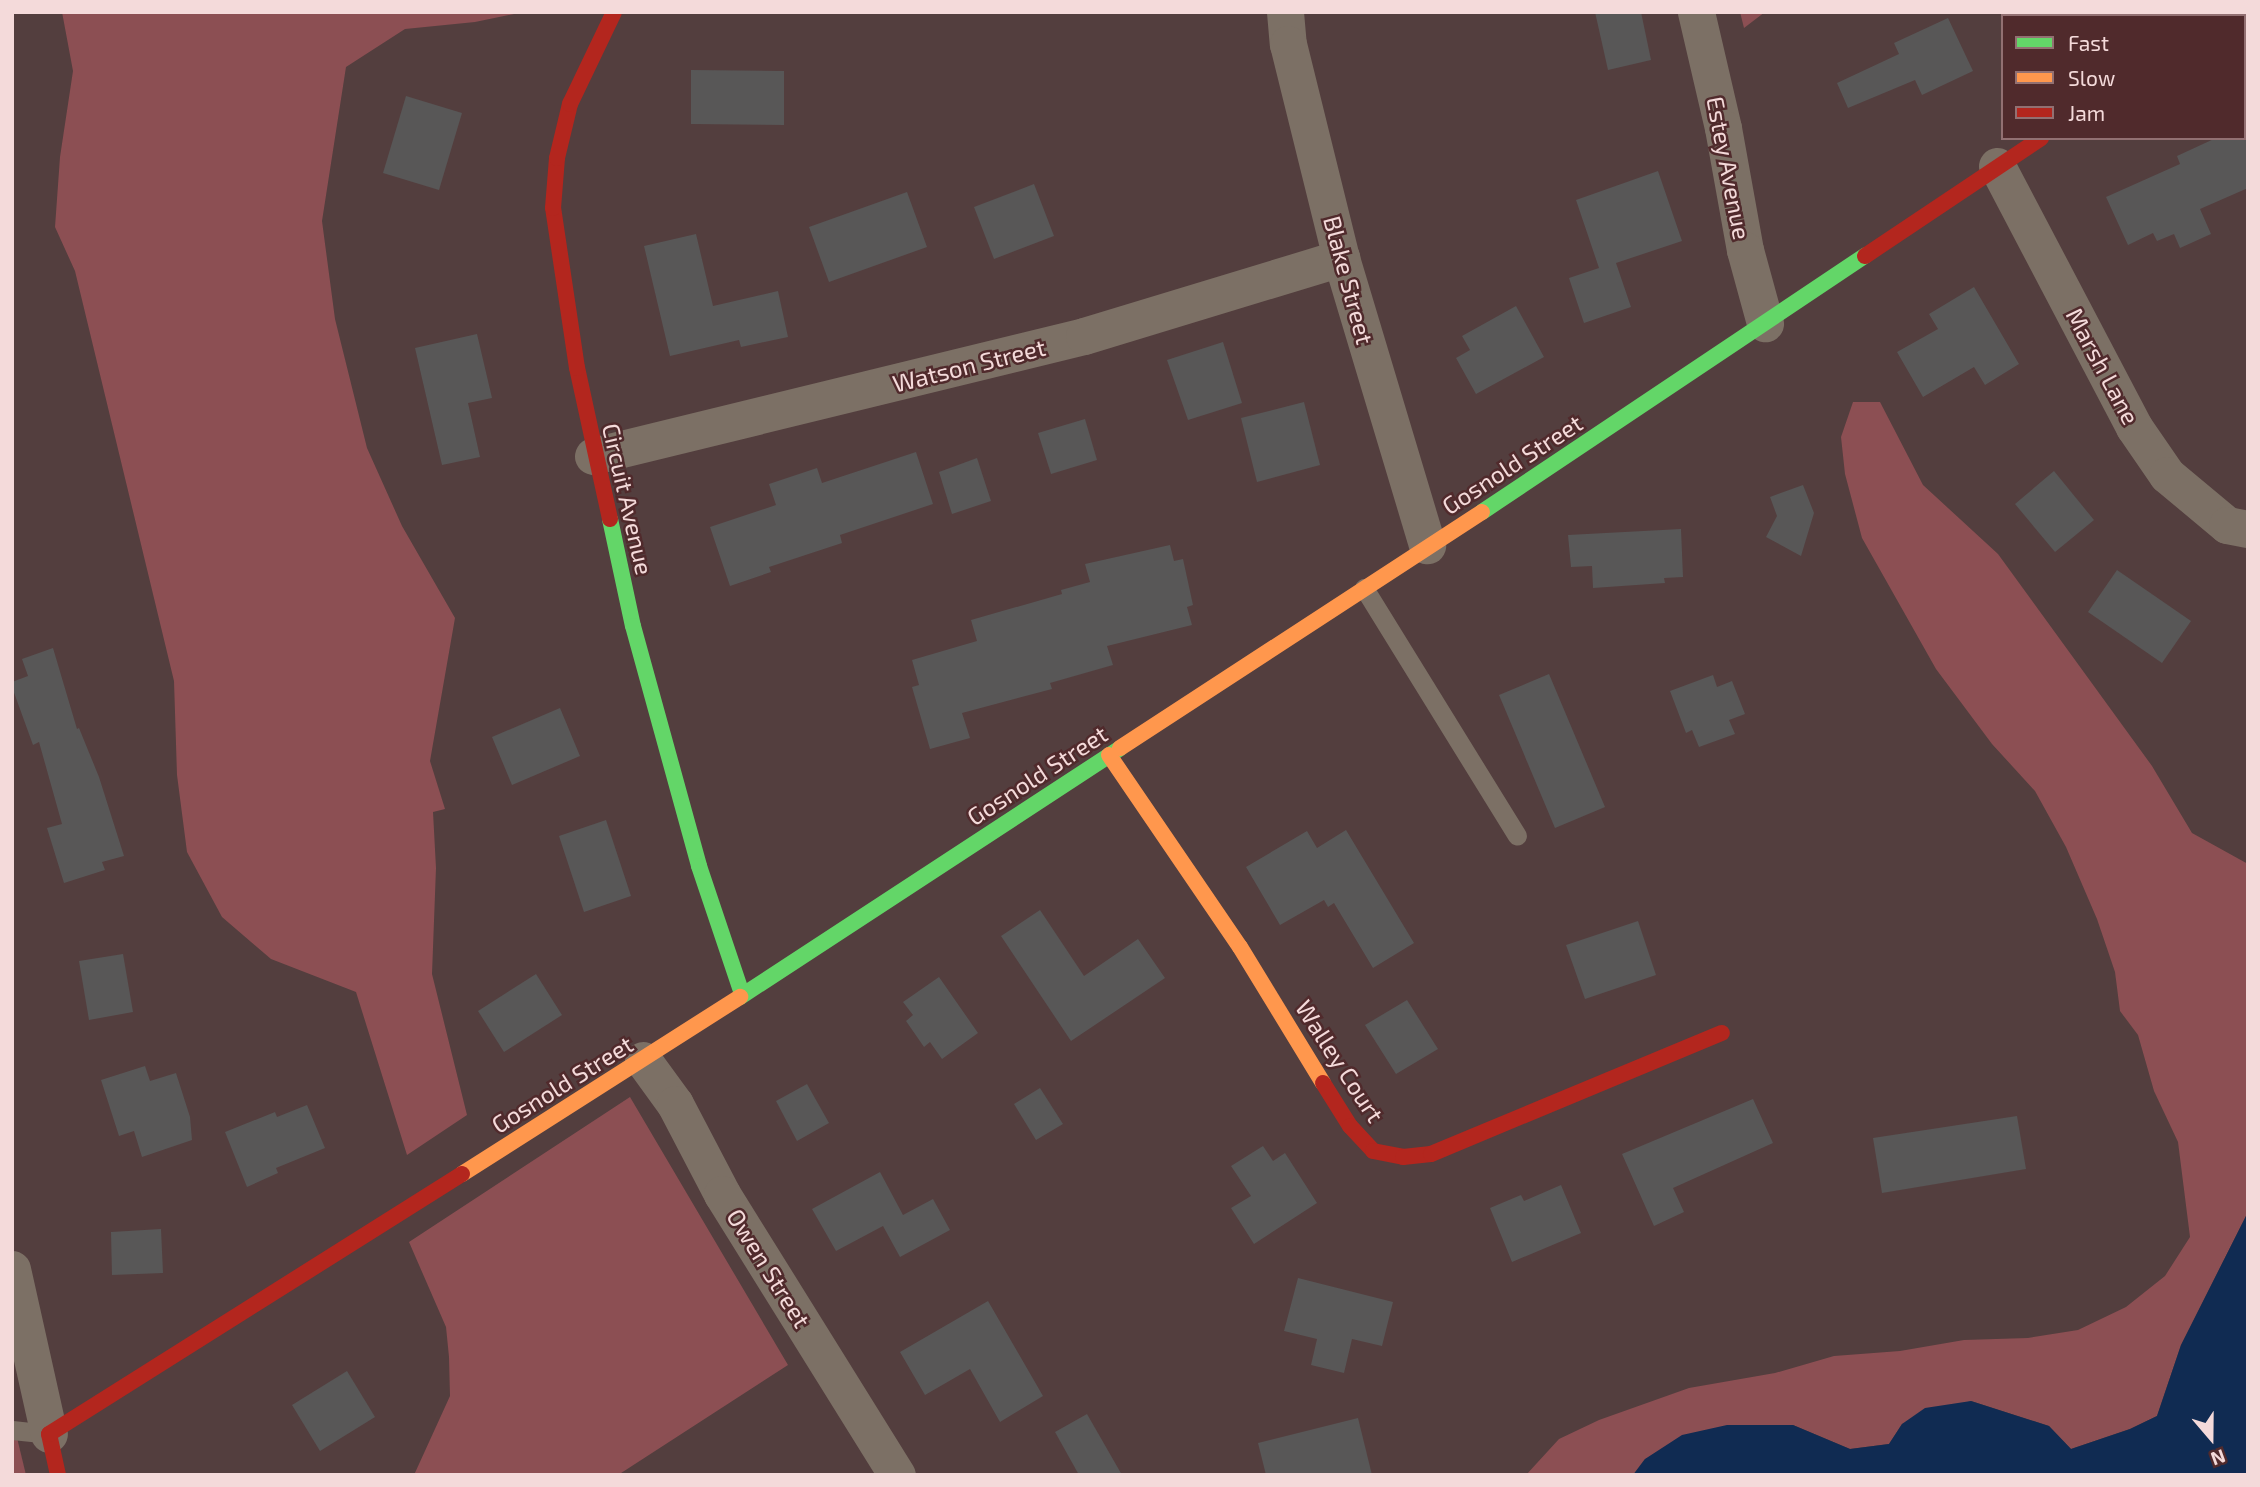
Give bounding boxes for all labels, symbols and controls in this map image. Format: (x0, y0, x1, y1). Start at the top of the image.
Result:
legend (2001, 14, 2246, 140)
text: Fast (2068, 30, 2109, 55)
text: Slow (2068, 65, 2115, 90)
street label: Estey Avenue (1701, 94, 1757, 242)
text: Jam (2068, 100, 2105, 125)
street label: Blake Street (1318, 213, 1380, 347)
street label: Marsh Lane (2060, 303, 2146, 429)
street label: Watson Street (890, 332, 1048, 398)
street label: Gosnold Street (1436, 408, 1588, 520)
street label: Circuit Avenue (597, 420, 659, 578)
street label: Gosnold Street (961, 719, 1113, 831)
street label: Walley Court (1290, 994, 1390, 1128)
street label: Gosnold Street (486, 1029, 638, 1139)
street label: Owen Street (721, 1203, 817, 1333)
north arrow (2176, 1403, 2246, 1473)
text: N (2208, 1445, 2229, 1471)

